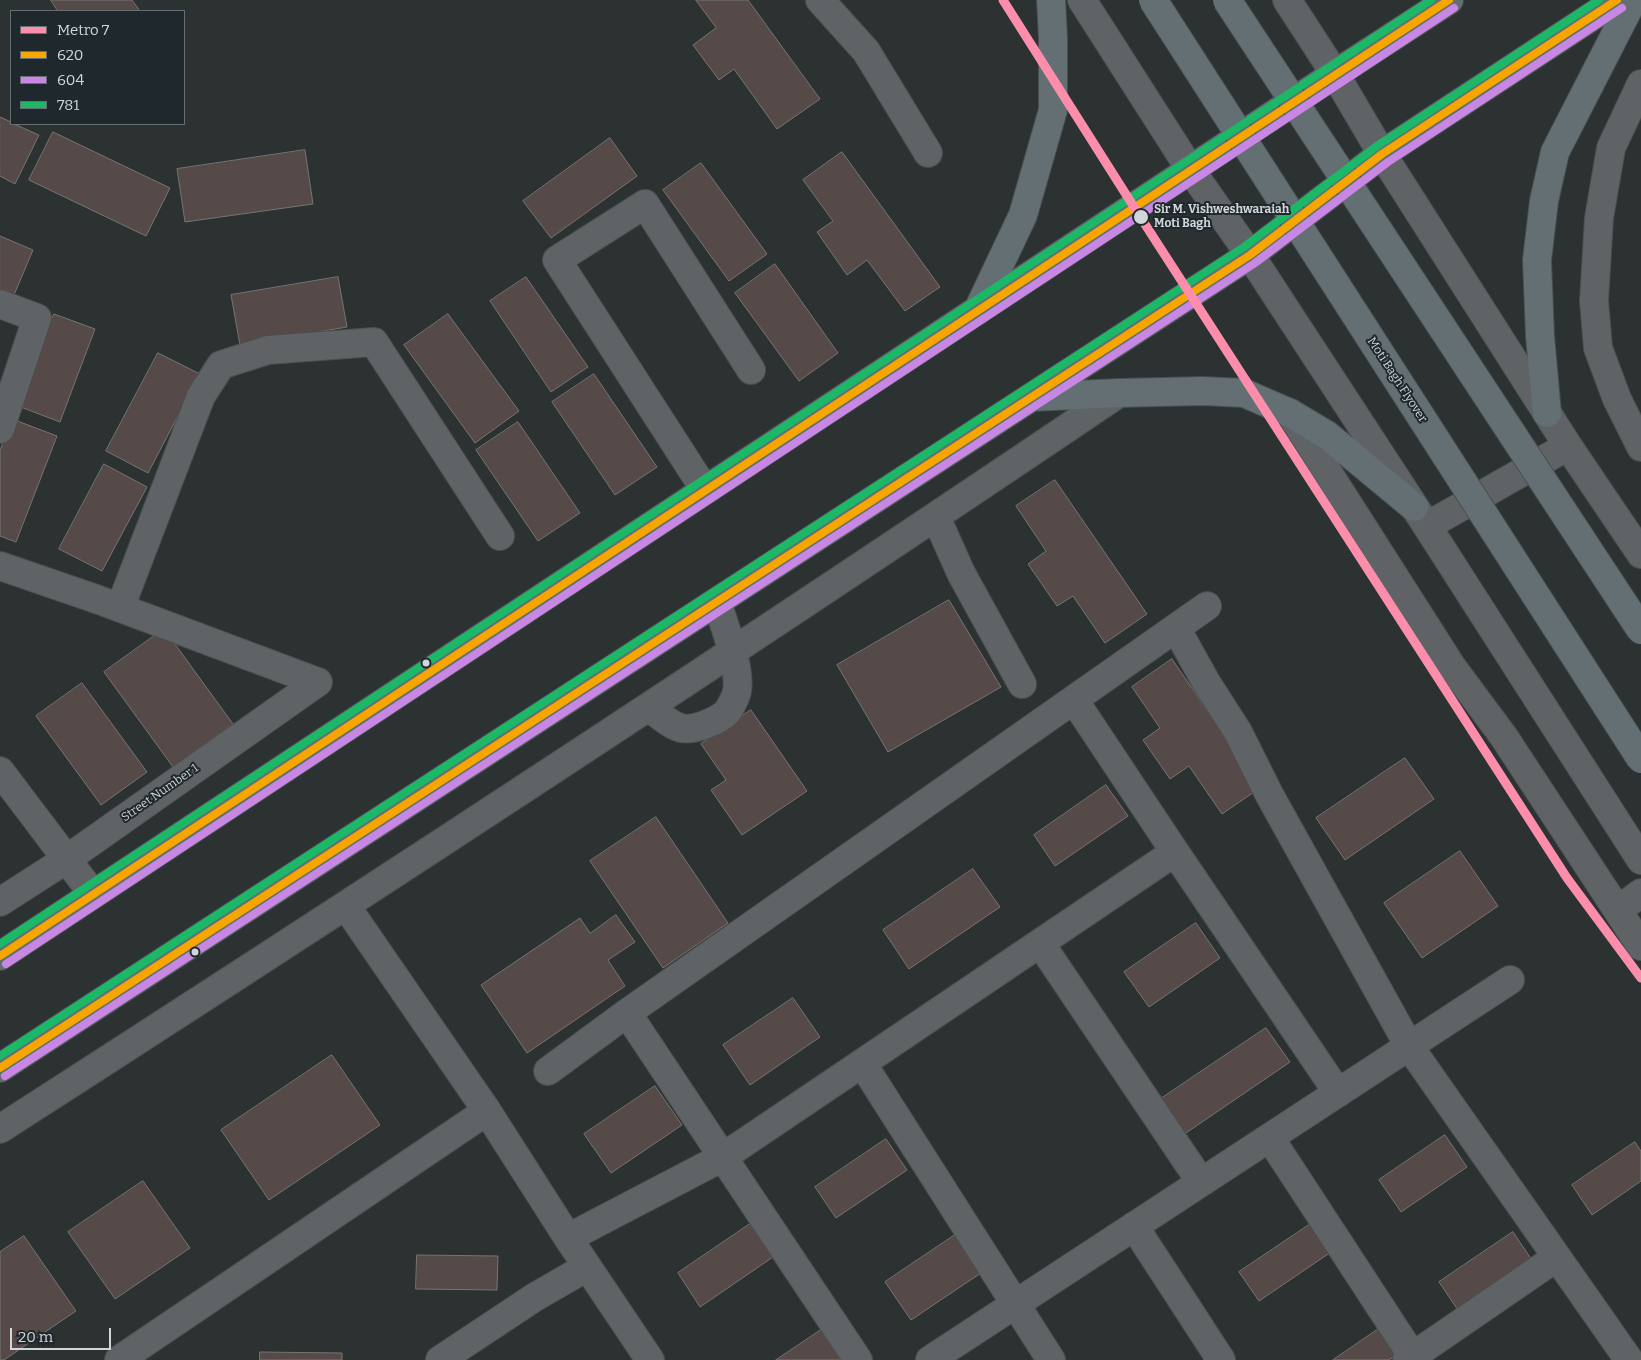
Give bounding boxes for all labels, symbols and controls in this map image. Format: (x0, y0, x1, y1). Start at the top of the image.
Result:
legend (10, 10, 185, 125)
text: Metro 7 (57, 21, 109, 39)
text: 620 (57, 46, 83, 64)
text: 604 (57, 71, 84, 89)
text: 781 (57, 96, 79, 114)
place label: Sir M. Vishweshwaraiah Moti Bagh (1154, 203, 1289, 231)
marker: Sir M. Vishweshwaraiah Moti Bagh (1132, 208, 1150, 226)
street label: Moti Bagh Flyover (1364, 335, 1430, 425)
unlabelled marker (421, 658, 431, 668)
street label: Street Number 1 (119, 761, 201, 825)
unlabelled marker (190, 947, 200, 957)
scale bar (12, 1318, 114, 1350)
text: 20 m (18, 1328, 53, 1346)

